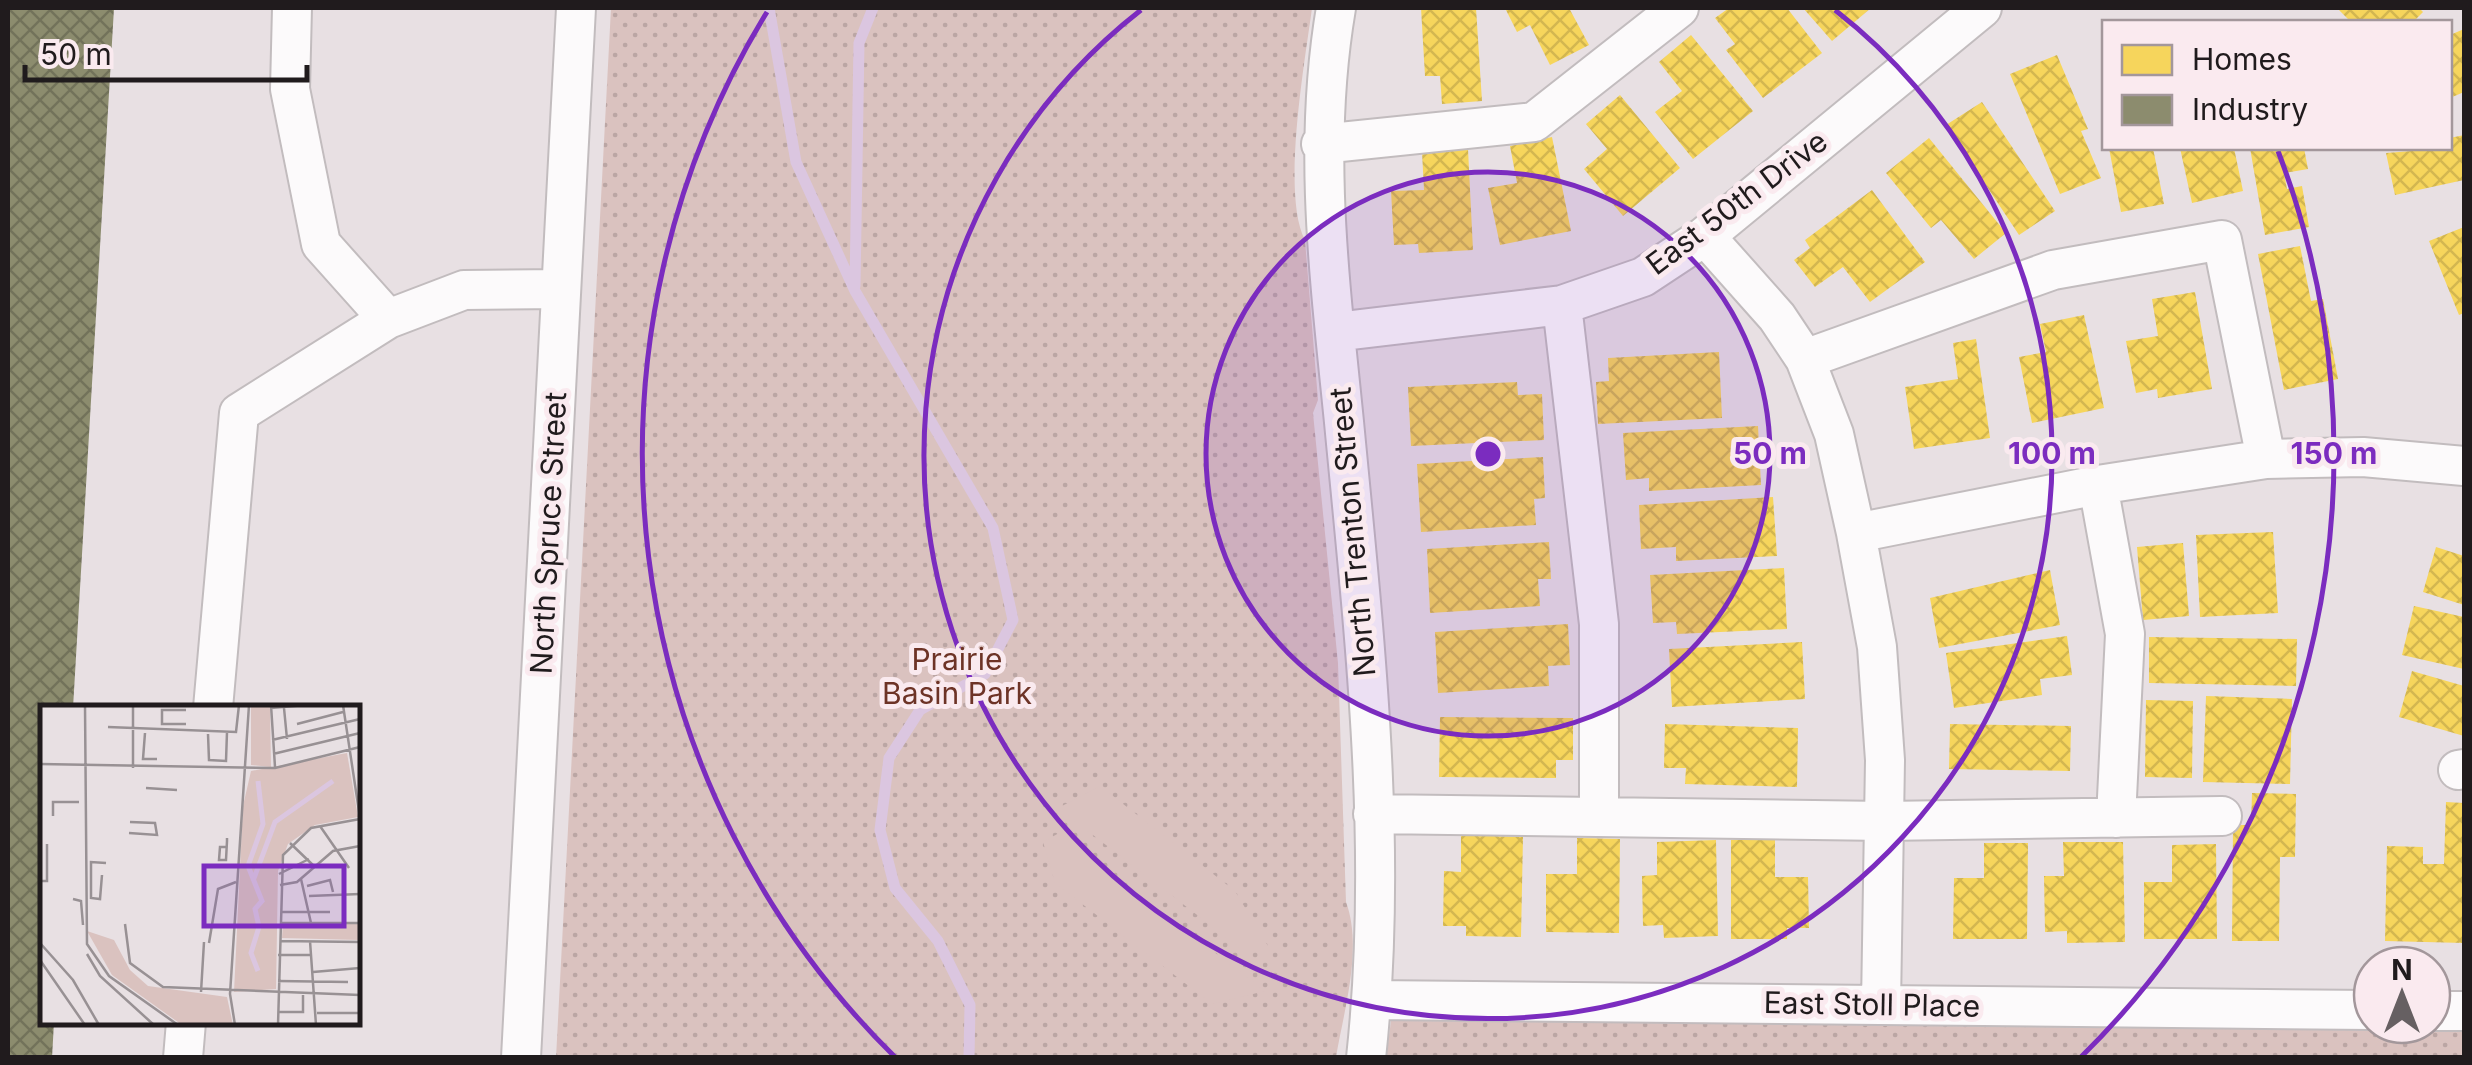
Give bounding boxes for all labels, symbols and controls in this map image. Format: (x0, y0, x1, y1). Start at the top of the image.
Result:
scale bar (25, 20, 308, 82)
legend (2102, 20, 2452, 150)
text: 50 m (40, 36, 112, 72)
text: Homes (2192, 41, 2292, 77)
text: Industry (2192, 91, 2308, 127)
street label: East 50th Drive (1639, 123, 1834, 282)
street label: North Trenton Street (1321, 386, 1383, 678)
street label: North Spruce Street (523, 391, 573, 675)
text: 50 m (1733, 435, 1807, 471)
text: 100 m (2008, 435, 2096, 471)
text: 150 m (2291, 435, 2377, 471)
centre of rings (1470, 436, 1506, 472)
park label: Prairie Basin Park (882, 641, 1033, 711)
inset map (40, 705, 360, 1025)
north arrow (2352, 945, 2452, 1045)
text: N (2391, 953, 2413, 987)
street label: East Stoll Place (1763, 984, 1981, 1024)

